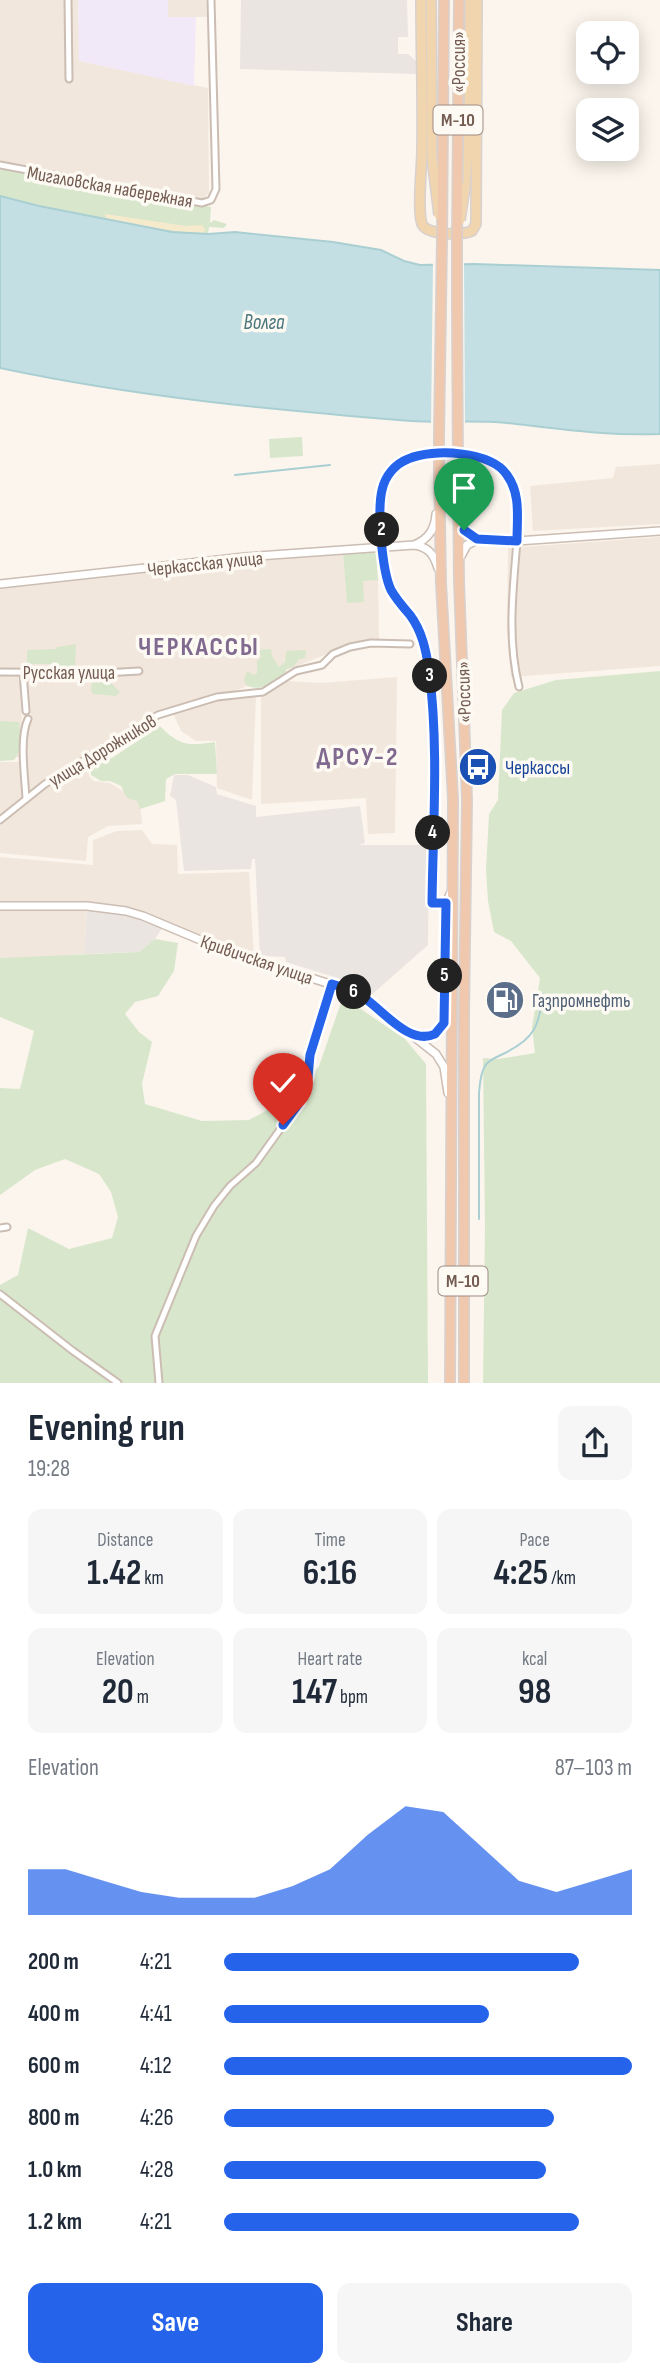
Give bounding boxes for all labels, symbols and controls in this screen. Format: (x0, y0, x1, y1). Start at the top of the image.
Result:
map controls (576, 21, 639, 161)
button: locate (576, 21, 639, 84)
street label: «Россия» (448, 31, 471, 93)
button: layers (576, 98, 639, 161)
road number: М-10 (434, 106, 482, 134)
street label: Мигаловская набережная (25, 162, 194, 213)
water label: Волга (243, 310, 285, 335)
pin (434, 458, 494, 530)
icon: arrive (445, 469, 483, 507)
pin: 2 (364, 512, 400, 548)
text: 2 (377, 518, 386, 541)
street label: Черкасская улица (146, 547, 264, 582)
district label: ЧЕРКАССЫ (138, 632, 260, 663)
pin: 3 (412, 658, 448, 694)
street label: «Россия» (452, 661, 477, 723)
street label: Русская улица (23, 662, 115, 685)
text: 3 (425, 664, 434, 687)
street label: улица Дорожников (45, 710, 161, 792)
district label: ДРСУ-2 (317, 742, 399, 773)
bus stop icon: Черкассы (457, 746, 499, 788)
place label: Черкассы (505, 757, 570, 780)
pin: 4 (416, 816, 450, 850)
text: 4 (428, 821, 437, 844)
street label: Кривичская улица (197, 930, 316, 990)
pin: 5 (428, 958, 462, 993)
text: 5 (440, 964, 449, 987)
pin: 6 (336, 974, 372, 1010)
fuel station icon: Газпромнефть (484, 979, 526, 1021)
text: 6 (349, 980, 358, 1003)
place label: Газпромнефть (532, 990, 631, 1013)
pin (253, 1053, 313, 1125)
icon: check (264, 1064, 302, 1102)
road number: М-10 (438, 1266, 488, 1296)
text: Evening run (28, 1406, 185, 1451)
button: share (558, 1406, 632, 1480)
text: 19:28 (28, 1455, 70, 1483)
text: Distance (97, 1529, 153, 1552)
text: Time (314, 1529, 346, 1552)
text: Pace (520, 1529, 550, 1552)
text: 1.42 (87, 1552, 141, 1595)
text: 6:16 (303, 1552, 357, 1595)
text: 4:25 (493, 1552, 548, 1595)
text: km (141, 1567, 164, 1590)
text: /km (548, 1567, 576, 1590)
text: Elevation (96, 1648, 155, 1671)
text: Heart rate (298, 1648, 362, 1671)
text: kcal (522, 1648, 547, 1671)
text: 20 (102, 1671, 134, 1714)
text: 147 (292, 1671, 337, 1714)
text: 98 (518, 1671, 551, 1714)
text: m (134, 1686, 149, 1709)
text: bpm (337, 1686, 368, 1709)
text: Elevation (28, 1754, 99, 1782)
text: 87–103 m (555, 1754, 632, 1782)
text: 200 m (28, 1948, 79, 1976)
text: 4:21 (140, 1948, 172, 1976)
text: 400 m (28, 2000, 79, 2028)
text: 4:41 (140, 2000, 172, 2028)
text: 600 m (28, 2052, 80, 2080)
text: 4:12 (140, 2052, 172, 2080)
text: 800 m (28, 2104, 80, 2132)
text: 4:26 (140, 2104, 174, 2132)
text: 1.0 km (28, 2156, 82, 2184)
text: 4:28 (140, 2156, 174, 2184)
text: 1.2 km (28, 2208, 82, 2236)
text: 4:21 (140, 2208, 172, 2236)
button: Save (28, 2283, 323, 2363)
button: Share (337, 2283, 632, 2363)

